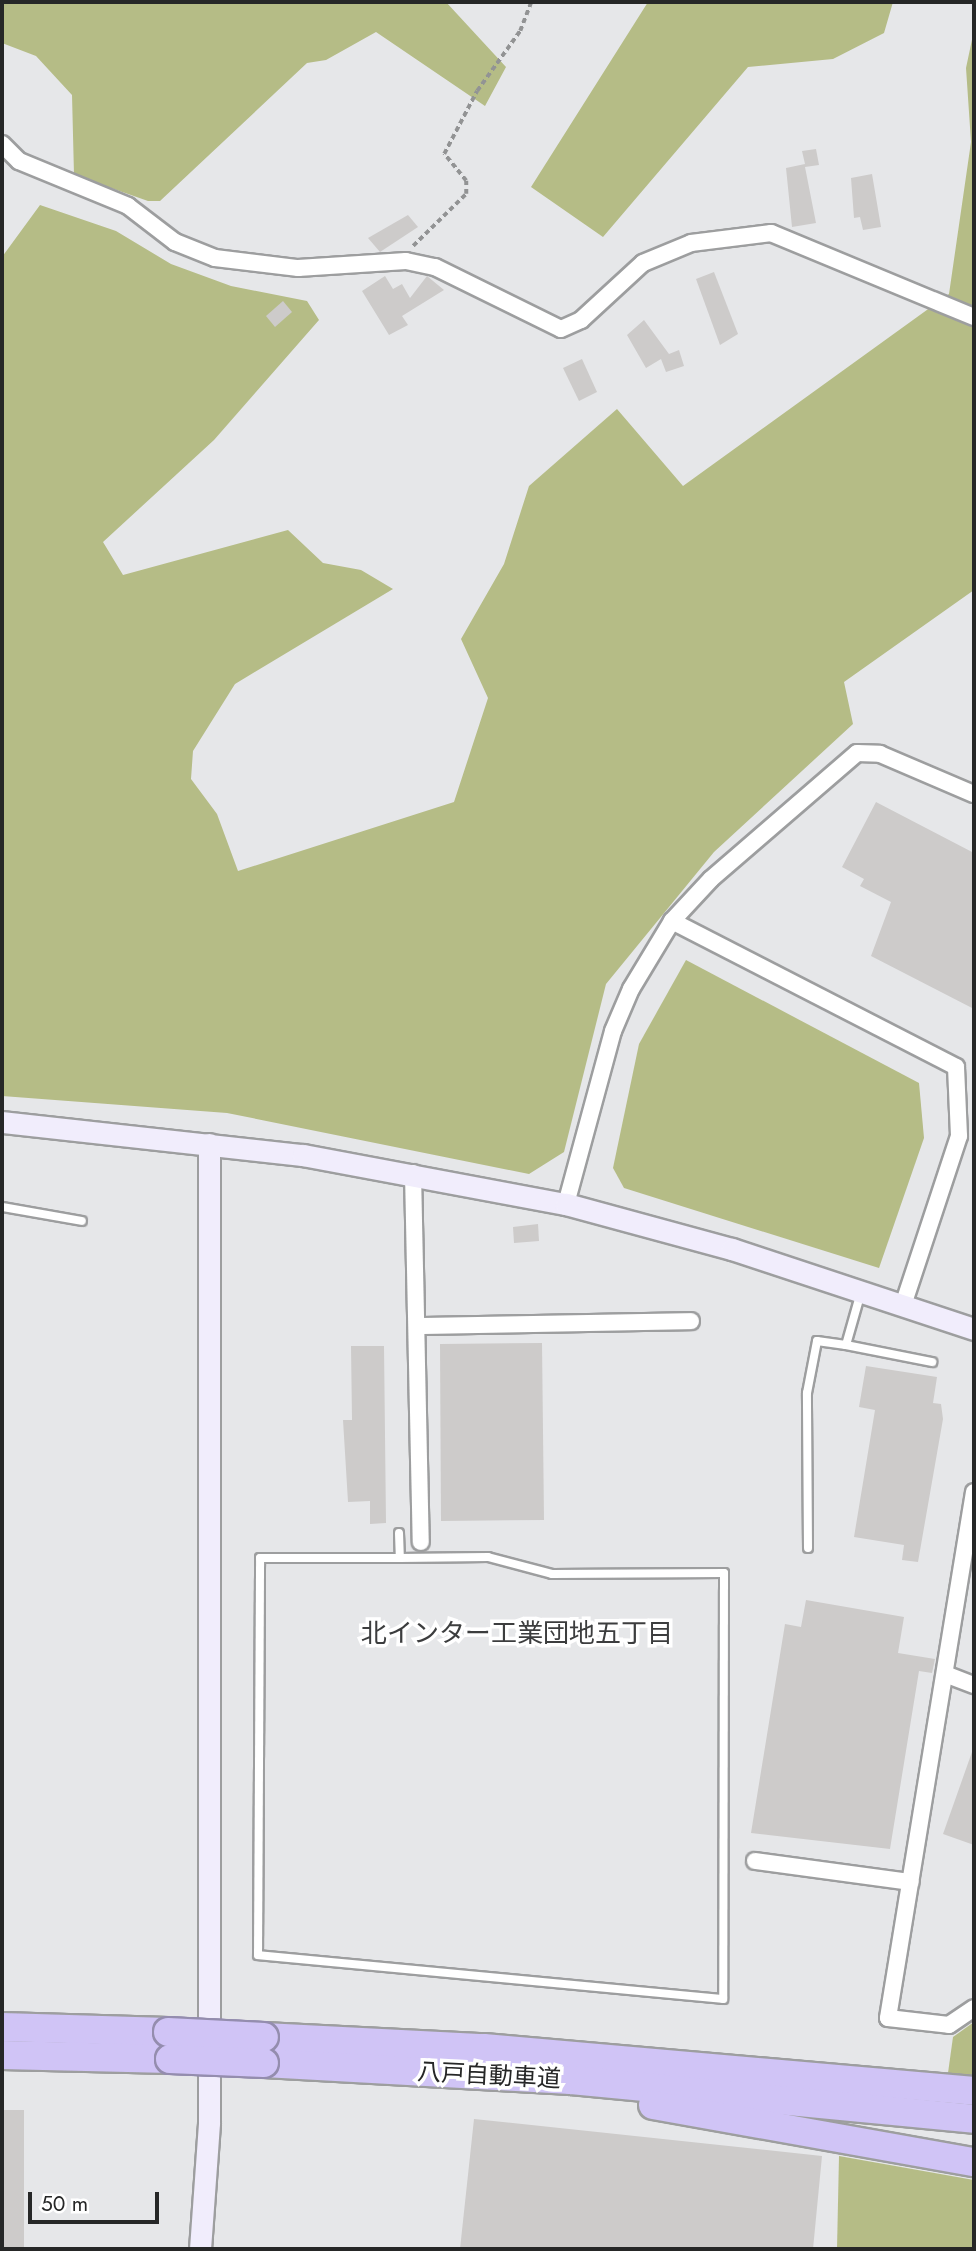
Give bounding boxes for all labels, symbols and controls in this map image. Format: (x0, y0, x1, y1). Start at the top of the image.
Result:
district label: 北インター工業団地五丁目 (361, 1618, 673, 1650)
street label: 八戸自動車道 (416, 2057, 562, 2093)
scale bar (32, 2178, 163, 2222)
text: 50 m (41, 2189, 88, 2219)

